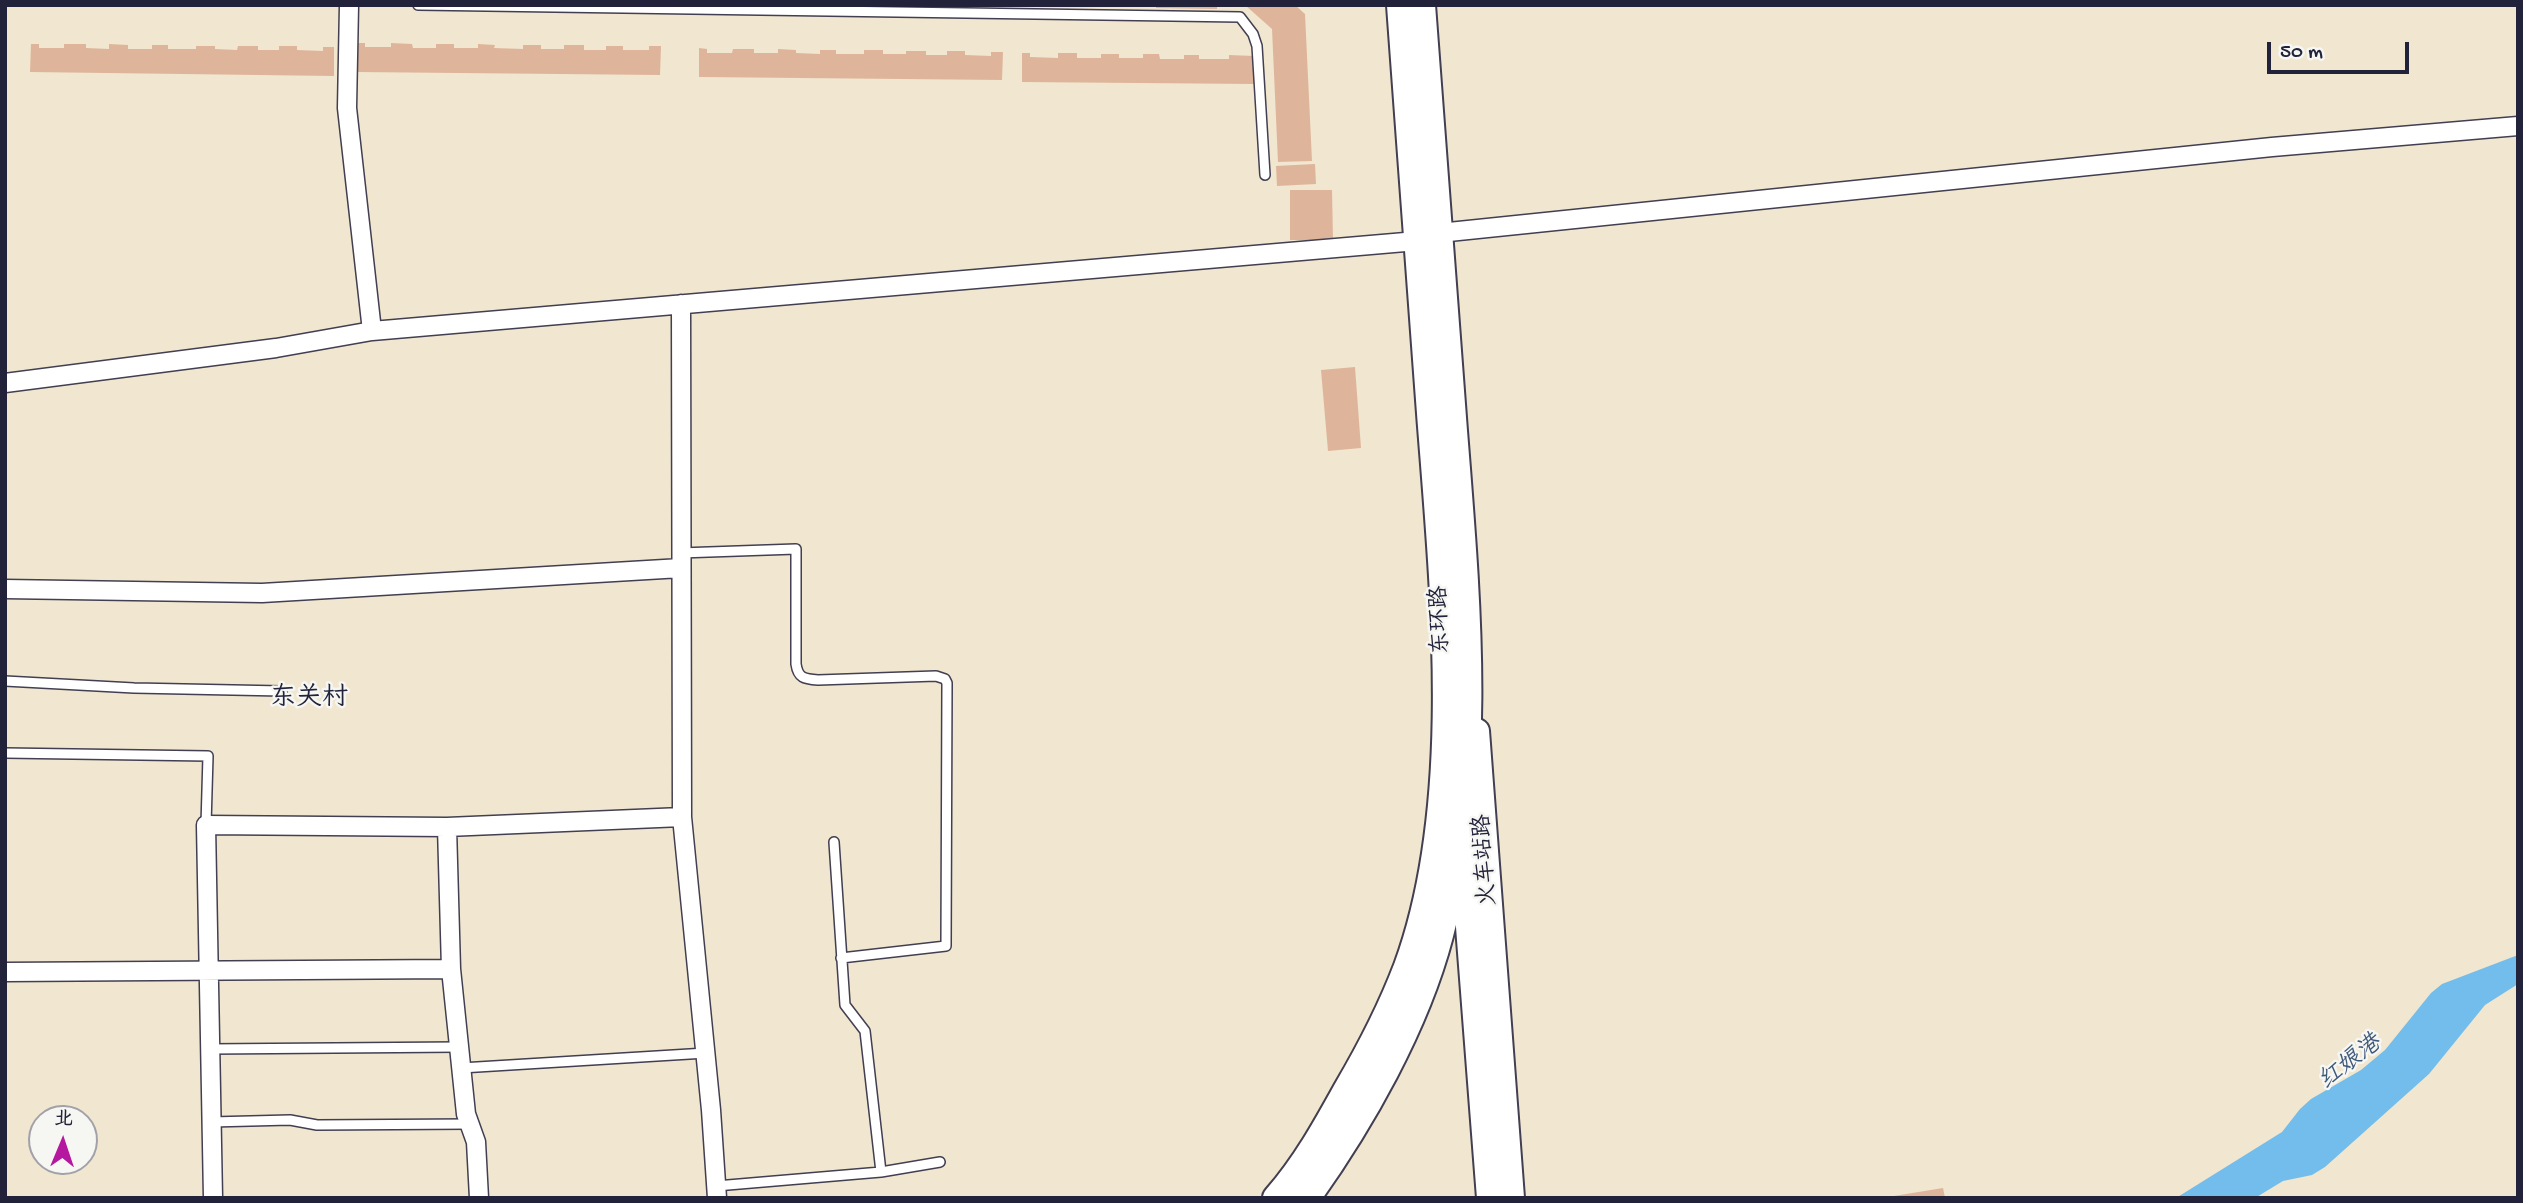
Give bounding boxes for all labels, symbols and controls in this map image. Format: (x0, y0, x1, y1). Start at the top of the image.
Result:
scale bar (2271, 28, 2413, 72)
text: 50 m (2280, 41, 2323, 66)
street label: 东环路 (1427, 585, 1457, 655)
district label: 东关村 (270, 684, 348, 716)
street label: 火车站路 (1470, 813, 1504, 907)
water label: 红娘港 (2314, 1030, 2388, 1098)
north arrow (28, 1105, 98, 1175)
text: 北 (54, 1109, 74, 1132)

